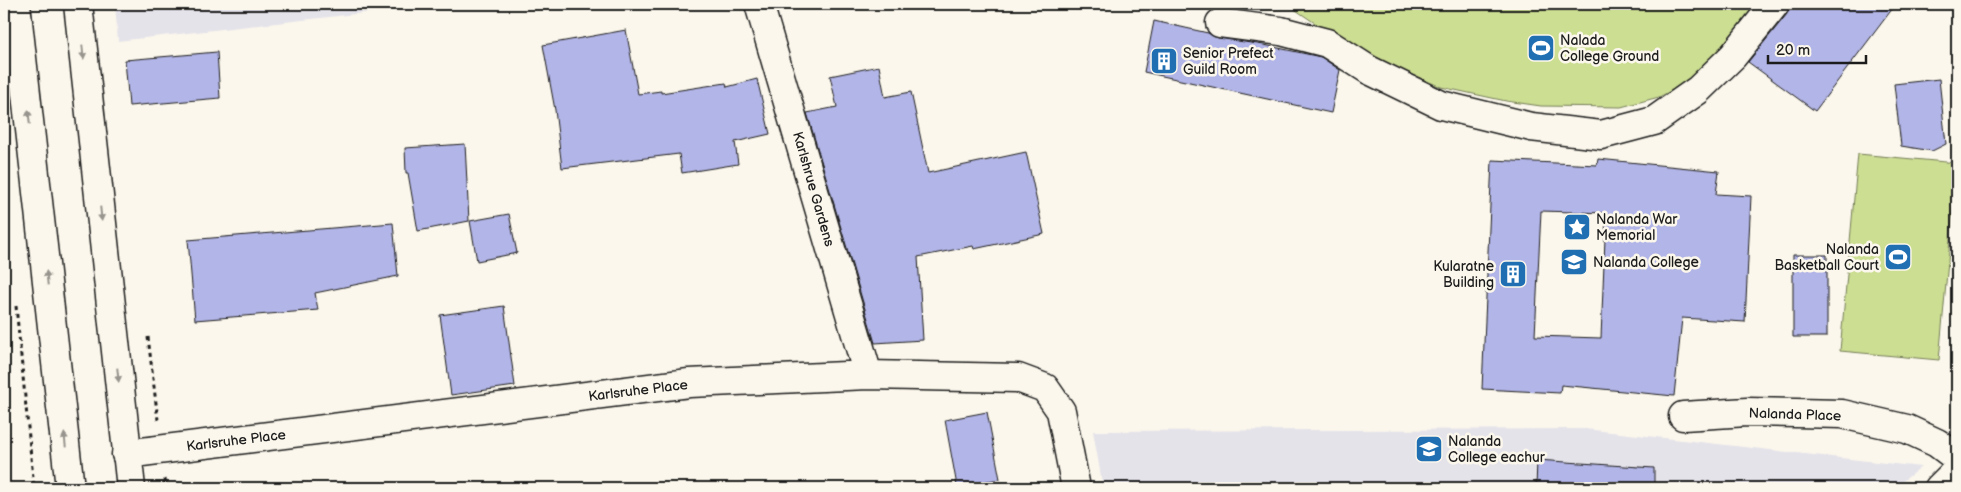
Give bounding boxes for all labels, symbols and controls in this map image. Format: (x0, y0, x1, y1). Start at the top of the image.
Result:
place label: Nalada College Ground (1560, 32, 1659, 65)
scale bar (1768, 32, 1866, 64)
sports icon: Nalada College Ground (1526, 33, 1556, 63)
text: 20 m (1776, 41, 1810, 60)
one-way arrow (79, 45, 87, 61)
place label: Senior Prefect Guild Room (1183, 45, 1274, 78)
building icon: Senior Prefect Guild Room (1149, 46, 1179, 76)
one-way arrow (25, 108, 33, 124)
street label: Karlshrue Gardens (789, 130, 838, 249)
one-way arrow (97, 206, 105, 222)
place label: Nalanda War Memorial (1596, 211, 1678, 244)
place icon: Nalanda War Memorial (1562, 212, 1592, 242)
place label: Nalanda Basketball Court (1774, 241, 1880, 274)
sports icon: Nalanda Basketball Court (1883, 242, 1913, 272)
school or university icon: Nalanda College (1559, 247, 1589, 277)
place label: Nalanda College (1593, 254, 1699, 271)
place label: Kularatne Building (1433, 258, 1494, 291)
building icon: Kularatne Building (1498, 259, 1528, 289)
one-way arrow (43, 270, 51, 286)
one-way arrow (114, 368, 122, 384)
street label: Karlsruhe Place (587, 376, 689, 405)
street label: Nalanda Place (1748, 404, 1842, 425)
street label: Karlsruhe Place (185, 426, 287, 455)
one-way arrow (61, 431, 69, 447)
place label: Nalanda College eachur (1448, 433, 1546, 466)
school or university icon: Nalanda College eachur (1414, 434, 1444, 464)

